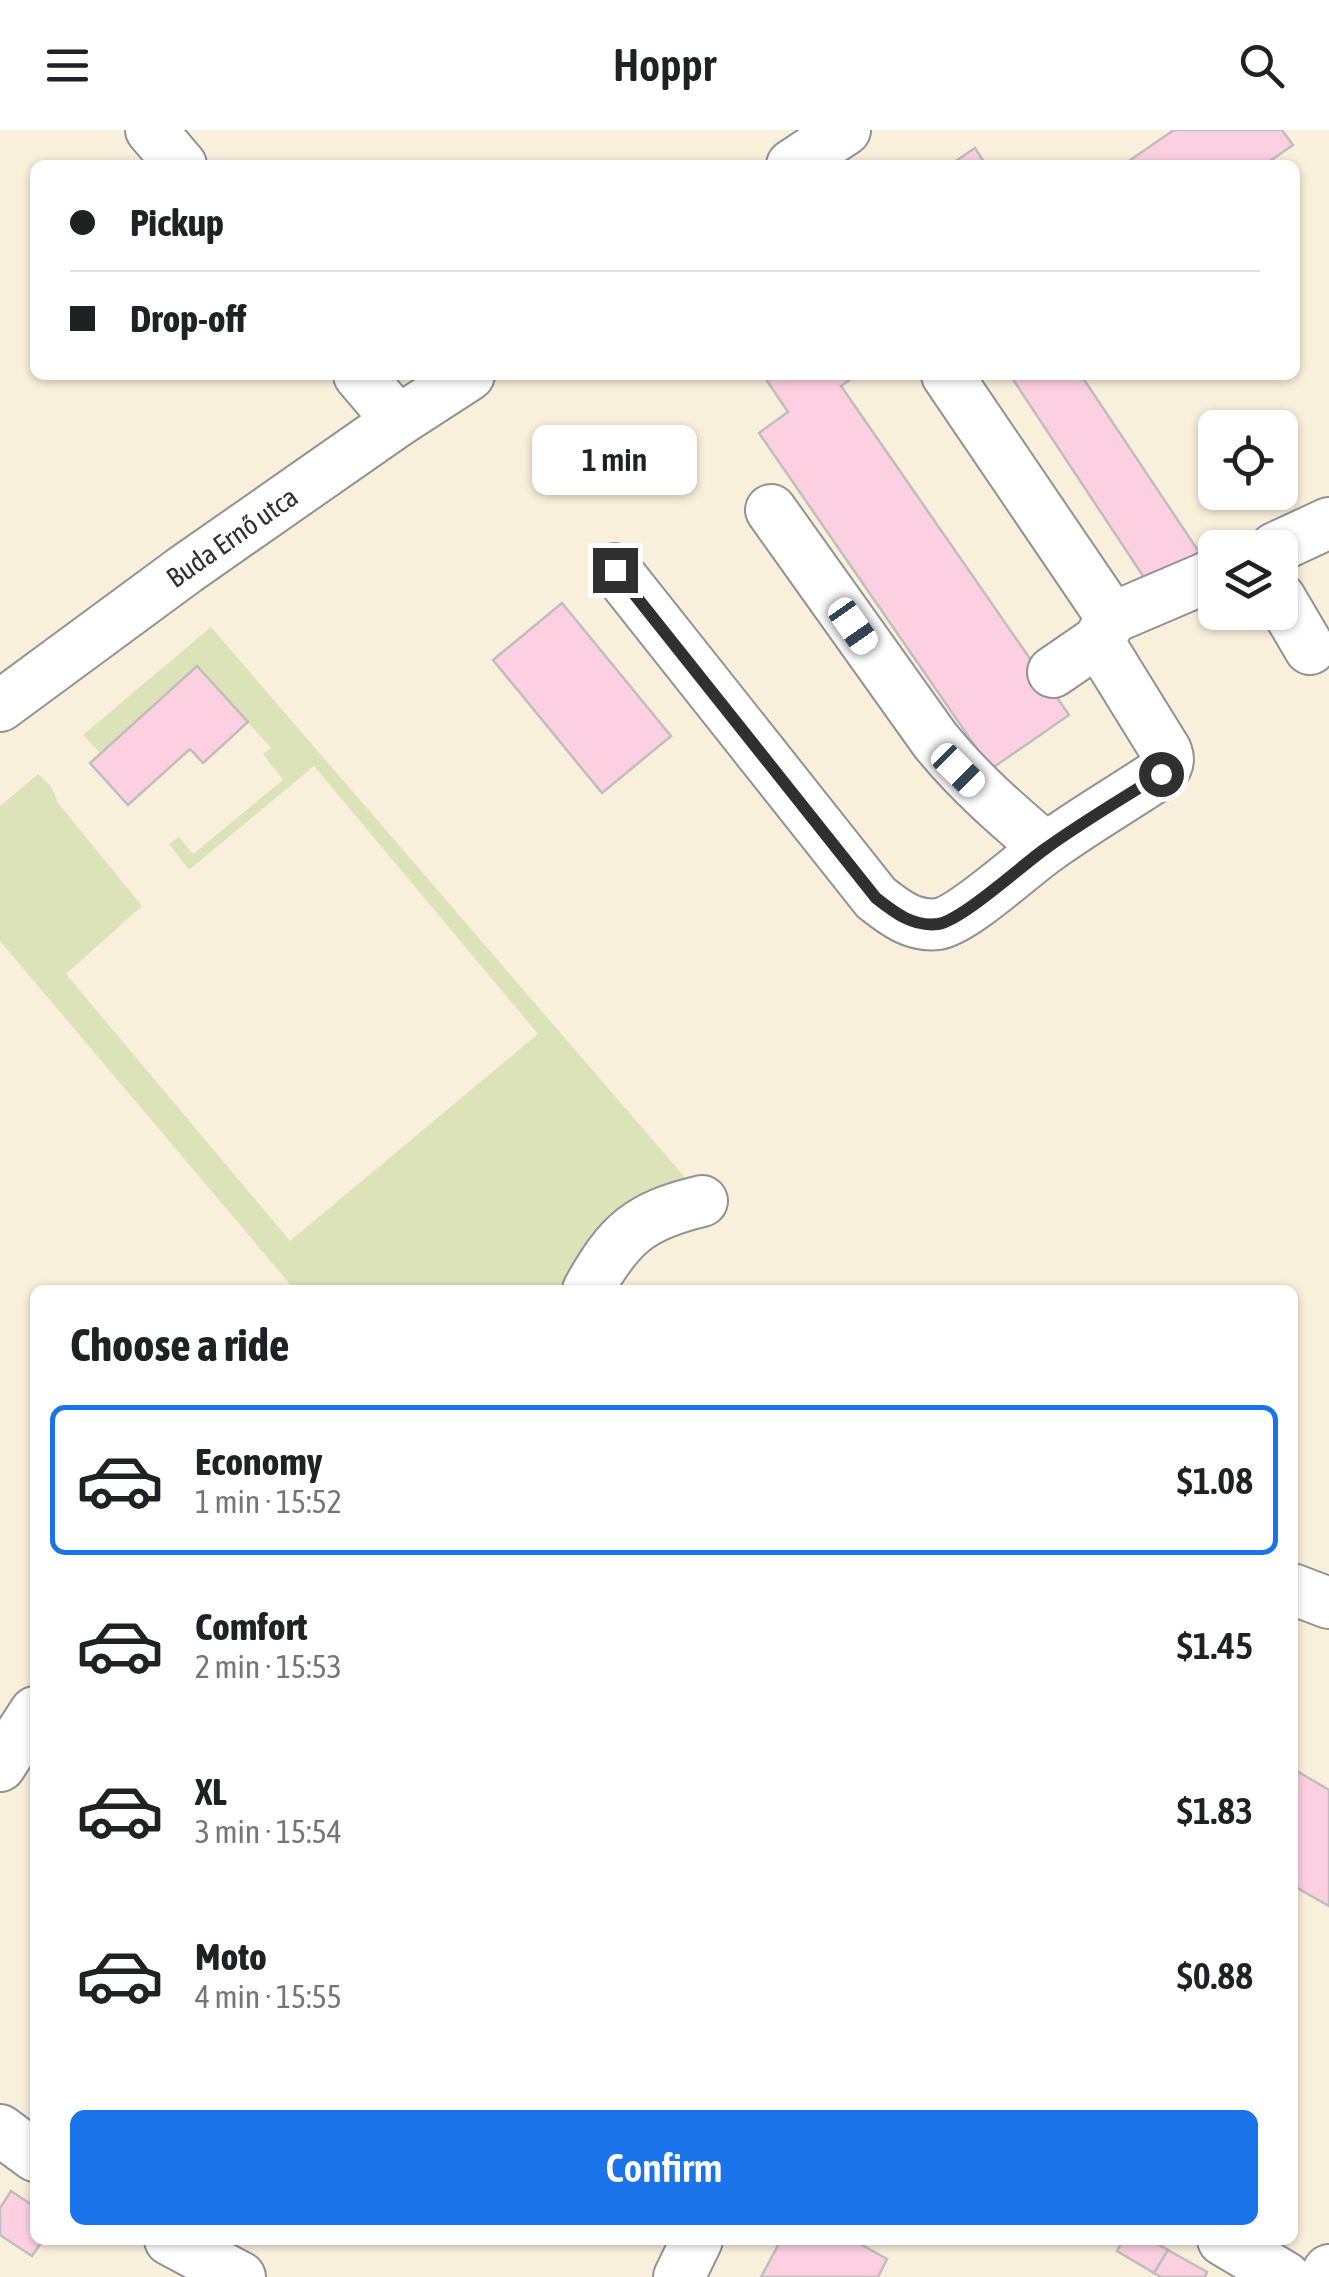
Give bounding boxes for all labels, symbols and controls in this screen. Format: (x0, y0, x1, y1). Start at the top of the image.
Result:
icon: menu (40, 38, 95, 93)
icon: search (1234, 38, 1289, 93)
text: Hoppr (613, 39, 716, 91)
text: Pickup (130, 201, 224, 244)
text: Drop-off (130, 297, 246, 340)
map controls (1198, 410, 1298, 630)
button: locate (1198, 410, 1298, 510)
callout: 1 min (532, 425, 698, 495)
text: 1 min (582, 441, 647, 478)
street label: Buda Ernő utca (160, 480, 304, 594)
button: layers (1198, 530, 1298, 630)
route end (593, 548, 638, 593)
car (824, 593, 882, 659)
car (926, 738, 990, 802)
route start (1139, 752, 1184, 797)
text: Choose a ride (70, 1319, 289, 1371)
icon: car (75, 1435, 165, 1525)
text: Economy (195, 1440, 322, 1483)
text: $1.08 (1177, 1459, 1253, 1502)
text: 1 min · 15:52 (195, 1483, 342, 1520)
icon: car (75, 1600, 165, 1690)
text: Comfort (195, 1605, 307, 1648)
text: $1.45 (1177, 1624, 1253, 1667)
text: 2 min · 15:53 (195, 1648, 342, 1685)
icon: car (75, 1765, 165, 1855)
text: XL (195, 1770, 227, 1813)
text: $1.83 (1177, 1789, 1253, 1832)
text: 3 min · 15:54 (195, 1813, 342, 1850)
icon: car (75, 1930, 165, 2020)
text: Moto (195, 1935, 267, 1978)
text: $0.88 (1177, 1954, 1253, 1997)
text: 4 min · 15:55 (195, 1978, 342, 2015)
button: Confirm (70, 2110, 1258, 2225)

